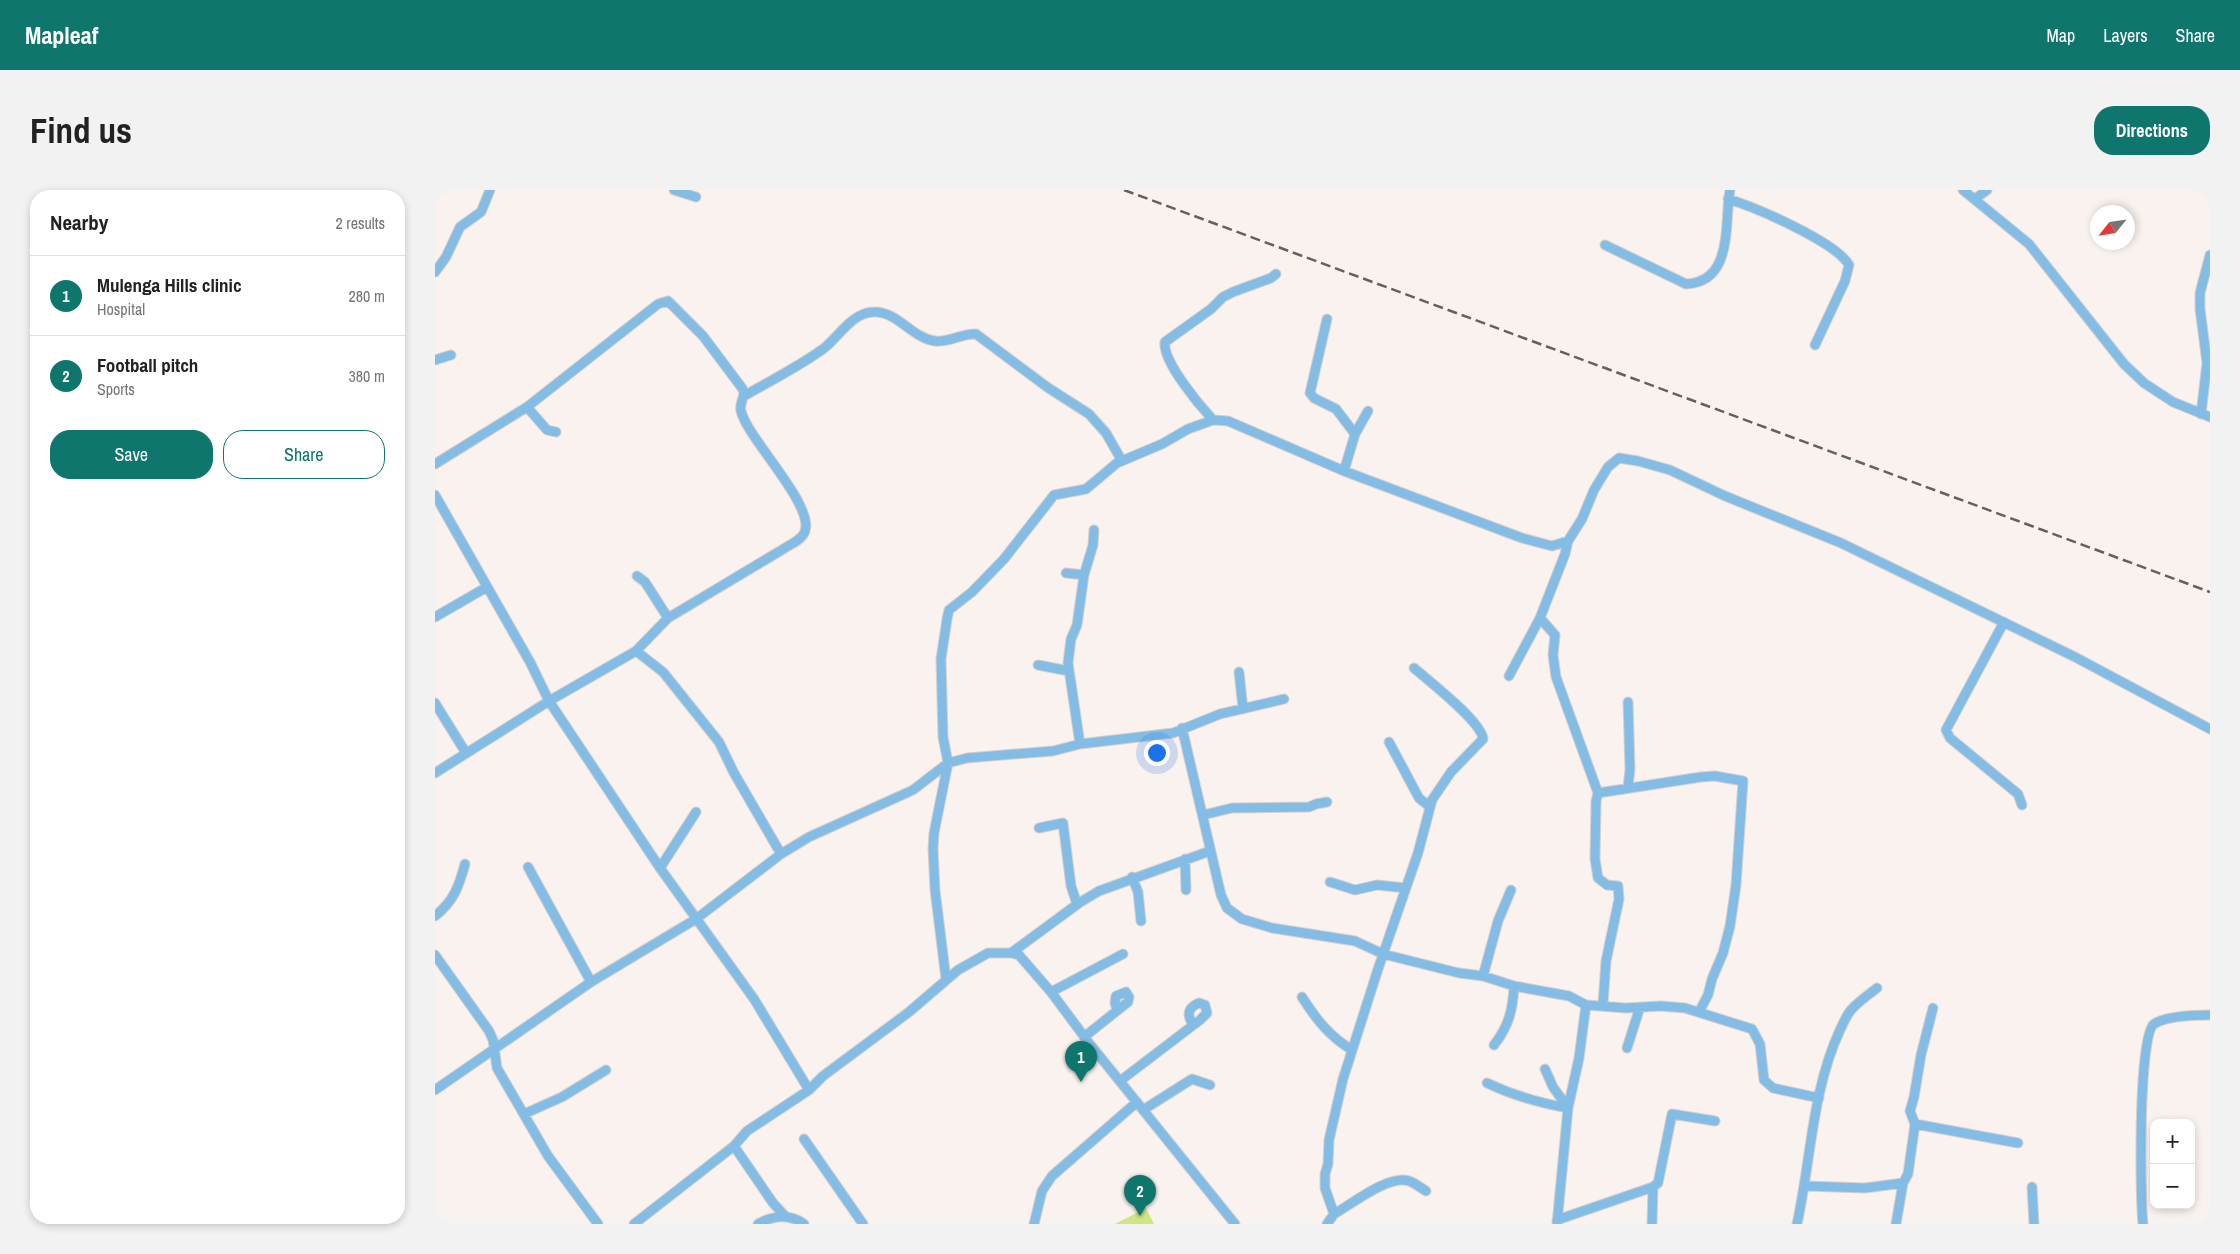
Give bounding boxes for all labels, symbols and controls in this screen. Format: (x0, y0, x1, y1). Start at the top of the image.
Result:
text: Mapleaf (25, 19, 98, 51)
text: Map (2047, 23, 2075, 48)
text: Layers (2103, 23, 2148, 48)
text: Share (2176, 23, 2215, 48)
button: Directions (2094, 106, 2210, 155)
text: Find us (30, 107, 132, 154)
north arrow (2090, 205, 2135, 250)
text: Nearby (50, 208, 108, 237)
text: 2 results (335, 212, 385, 234)
text: Mulenga Hills clinic (97, 272, 242, 298)
text: 1 (62, 285, 70, 307)
text: 280 m (349, 285, 385, 307)
text: Hospital (97, 298, 145, 320)
text: Football pitch (97, 352, 198, 378)
text: 2 (62, 365, 70, 387)
text: 380 m (349, 365, 385, 387)
text: Sports (97, 378, 135, 400)
button: Save (50, 430, 213, 479)
button: Share (223, 430, 385, 479)
your location (1144, 740, 1170, 766)
pin: 1 (1065, 1041, 1097, 1082)
map controls (2150, 1119, 2195, 1209)
button: + (2150, 1119, 2195, 1164)
button: − (2150, 1164, 2195, 1209)
pin: 2 (1124, 1175, 1156, 1216)

